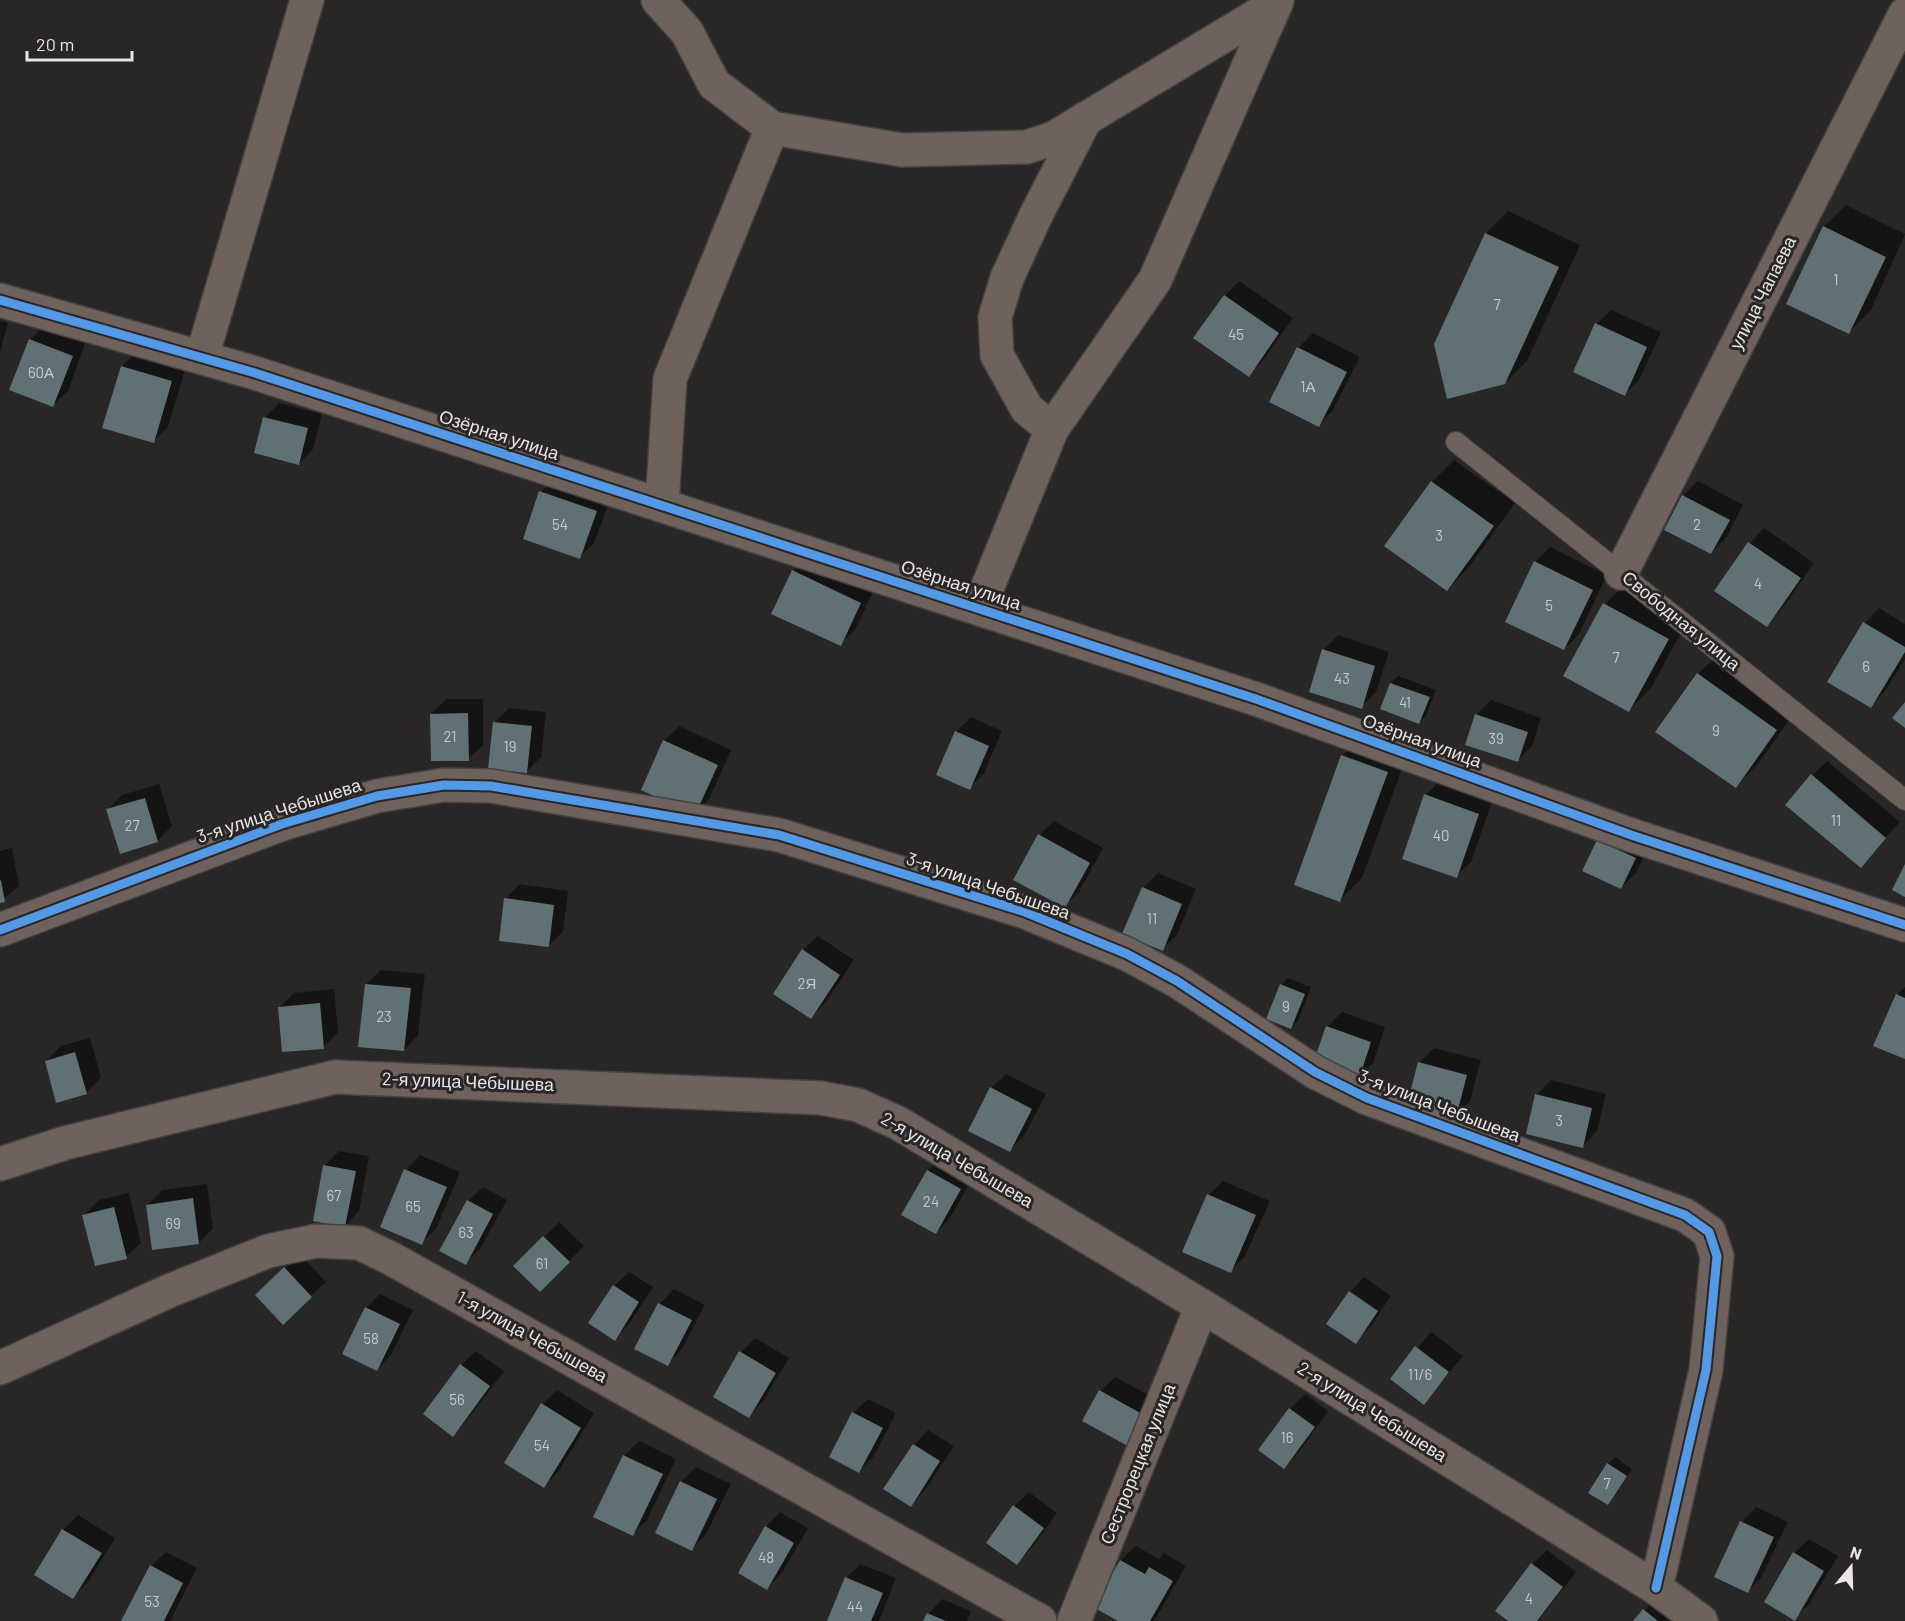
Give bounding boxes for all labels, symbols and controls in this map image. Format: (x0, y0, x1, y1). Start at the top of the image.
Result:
scale bar (27, 24, 132, 62)
text: 20 m (36, 33, 74, 55)
street label: улица Чапаева (1724, 231, 1801, 353)
house number: 1 (1833, 270, 1839, 288)
house number: 7 (1493, 295, 1501, 313)
house number: 45 (1228, 325, 1244, 343)
house number: 60А (28, 363, 54, 381)
house number: 1А (1300, 377, 1316, 395)
street label: Озёрная улица (436, 404, 563, 464)
house number: 54 (552, 515, 568, 533)
house number: 2 (1693, 515, 1701, 533)
house number: 3 (1435, 526, 1443, 544)
street label: Озёрная улица (898, 554, 1025, 614)
street label: Свободная улица (1618, 566, 1746, 675)
house number: 4 (1754, 574, 1762, 592)
house number: 5 (1545, 596, 1553, 614)
house number: 7 (1612, 648, 1620, 666)
house number: 6 (1862, 657, 1870, 675)
house number: 43 (1334, 669, 1350, 687)
house number: 41 (1399, 693, 1411, 711)
street label: Озёрная улица (1360, 708, 1486, 772)
house number: 9 (1712, 721, 1720, 739)
house number: 21 (443, 727, 457, 745)
house number: 39 (1488, 729, 1504, 747)
house number: 19 (503, 737, 517, 755)
street label: 3-я улица Чебышева (194, 773, 365, 847)
house number: 11 (1831, 811, 1841, 829)
house number: 27 (124, 816, 140, 834)
house number: 40 (1433, 826, 1449, 844)
street label: 3-я улица Чебышева (904, 847, 1074, 924)
house number: 11 (1147, 909, 1157, 927)
house number: 2Я (798, 974, 816, 992)
house number: 9 (1282, 997, 1290, 1015)
house number: 23 (376, 1007, 392, 1025)
street label: 3-я улица Чебышева (1355, 1064, 1524, 1146)
street label: 2-я улица Чебышева (382, 1067, 555, 1095)
street label: 2-я улица Чебышева (878, 1107, 1038, 1212)
house number: 3 (1555, 1111, 1563, 1129)
house number: 67 (327, 1186, 341, 1204)
house number: 24 (923, 1192, 939, 1210)
house number: 65 (405, 1197, 421, 1215)
house number: 69 (165, 1214, 181, 1232)
house number: 63 (458, 1223, 474, 1241)
house number: 61 (536, 1254, 548, 1272)
street label: 1-я улица Чебышева (453, 1286, 612, 1387)
house number: 58 (363, 1329, 379, 1347)
street label: 2-я улица Чебышева (1294, 1356, 1452, 1467)
house number: 11/6 (1408, 1365, 1432, 1383)
street label: Сестрорецкая улица (1095, 1379, 1180, 1547)
house number: 56 (449, 1390, 465, 1408)
house number: 16 (1281, 1428, 1293, 1446)
house number: 54 (534, 1436, 550, 1454)
house number: 7 (1603, 1474, 1611, 1492)
north arrow (1821, 1537, 1881, 1597)
text: N (1848, 1542, 1864, 1563)
house number: 48 (758, 1548, 774, 1566)
house number: 4 (1525, 1589, 1533, 1607)
house number: 53 (144, 1592, 160, 1610)
house number: 44 (847, 1597, 863, 1615)

